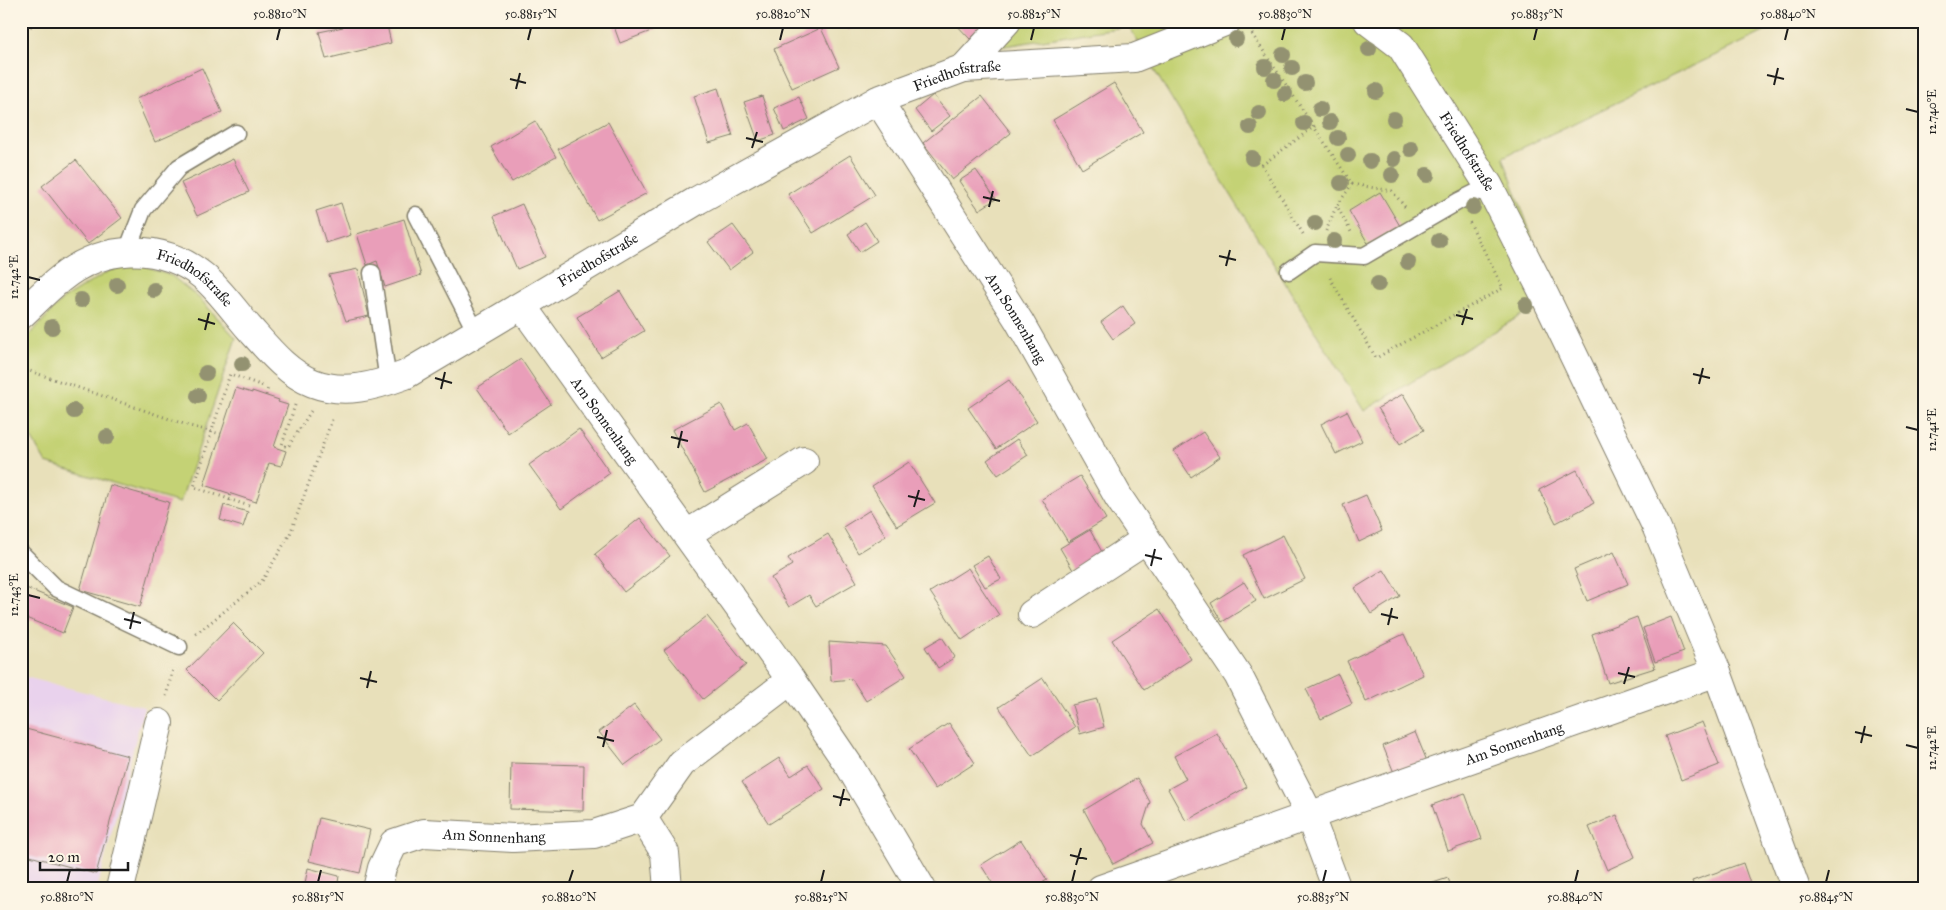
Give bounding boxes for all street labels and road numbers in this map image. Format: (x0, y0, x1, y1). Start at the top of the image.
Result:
street label: Friedhofstraße (911, 57, 1002, 95)
street label: Friedhofstraße (1436, 108, 1499, 194)
street label: Friedhofstraße (554, 229, 641, 291)
street label: Friedhofstraße (155, 245, 237, 310)
street label: Am Sonnenhang (981, 269, 1051, 367)
street label: Am Sonnenhang (566, 373, 642, 468)
street label: Am Sonnenhang (1462, 718, 1566, 769)
street label: Am Sonnenhang (441, 825, 547, 847)

